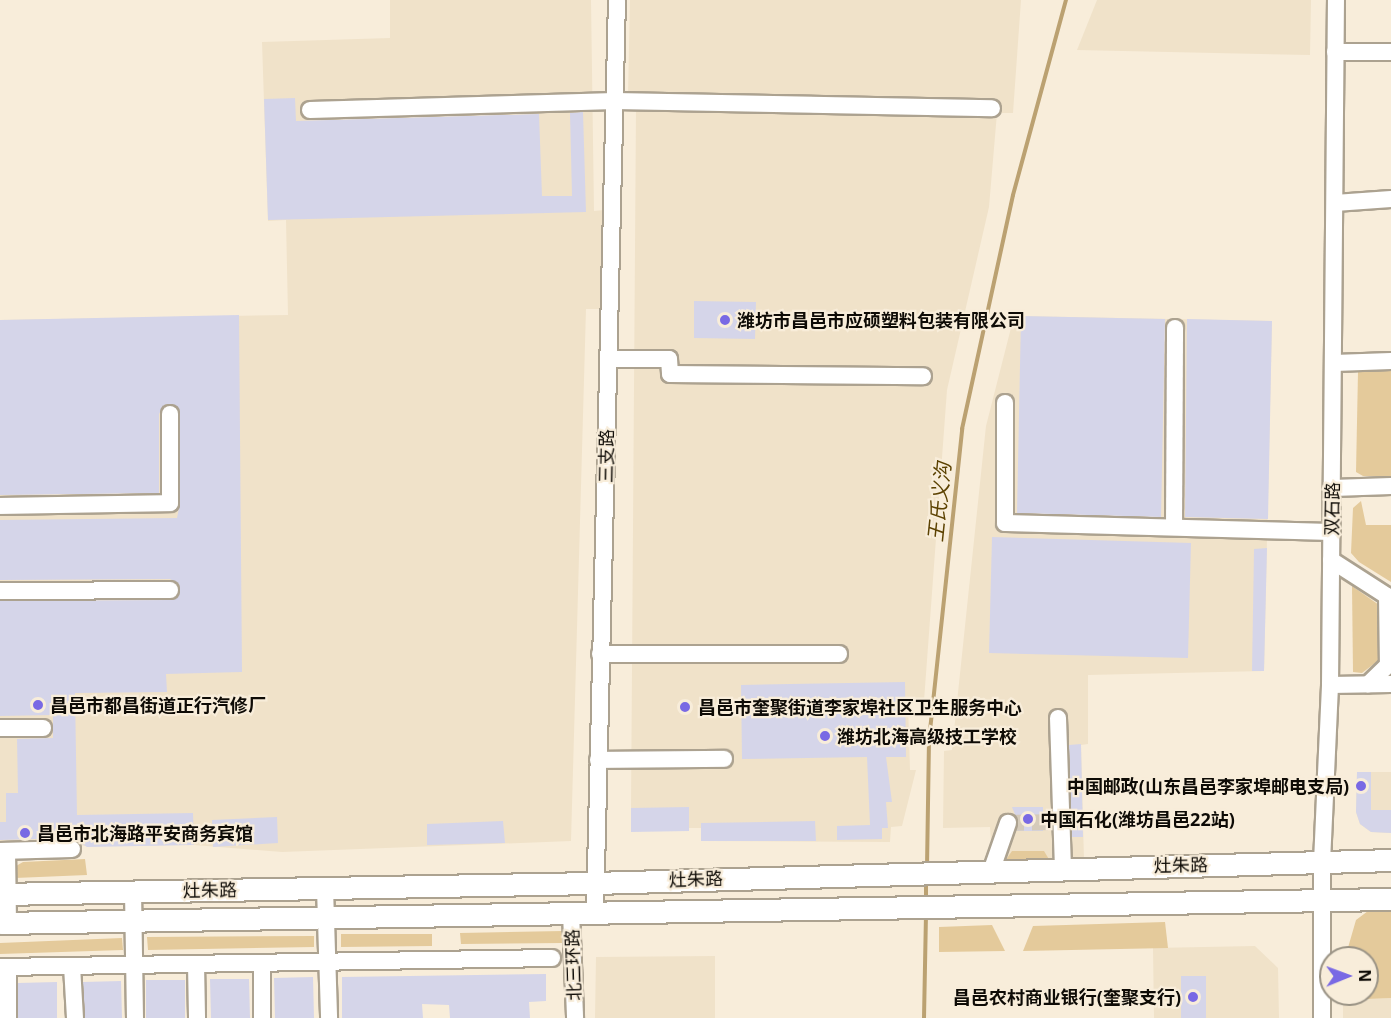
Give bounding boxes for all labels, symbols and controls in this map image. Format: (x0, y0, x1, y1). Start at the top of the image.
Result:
place label: 潍坊市昌邑市应硕塑料包装有限公司 (737, 309, 1025, 331)
marker: 潍坊市昌邑市应硕塑料包装有限公司 (718, 313, 732, 327)
street label: 三支路 (595, 429, 617, 483)
water label: 王氏义沟 (923, 461, 955, 543)
street label: 双石路 (1321, 482, 1343, 536)
place label: 昌邑市都昌街道正行汽修厂 (50, 694, 266, 716)
place label: 昌邑市奎聚街道李家埠社区卫生服务中心 (698, 696, 1022, 718)
marker: 昌邑市都昌街道正行汽修厂 (31, 698, 45, 712)
marker: 昌邑市奎聚街道李家埠社区卫生服务中心 (676, 698, 694, 716)
place label: 潍坊北海高级技工学校 (837, 725, 1017, 747)
marker: 潍坊北海高级技工学校 (818, 729, 832, 743)
place label: 中国邮政(山东昌邑李家埠邮电支局) (1067, 775, 1349, 797)
marker: 中国邮政(山东昌邑李家埠邮电支局) (1354, 779, 1368, 793)
place label: 中国石化(潍坊昌邑22站) (1040, 808, 1235, 830)
marker: 中国石化(潍坊昌邑22站) (1021, 812, 1035, 826)
place label: 昌邑市北海路平安商务宾馆 (37, 822, 253, 844)
marker: 昌邑市北海路平安商务宾馆 (18, 826, 32, 840)
street label: 灶朱路 (1154, 854, 1208, 876)
street label: 灶朱路 (669, 867, 723, 891)
street label: 灶朱路 (183, 879, 237, 901)
street label: 北三环路 (561, 929, 585, 1001)
north arrow (1319, 946, 1379, 1006)
text: N (1354, 969, 1376, 982)
place label: 昌邑农村商业银行(奎聚支行) (953, 986, 1181, 1008)
marker: 昌邑农村商业银行(奎聚支行) (1186, 990, 1200, 1004)

